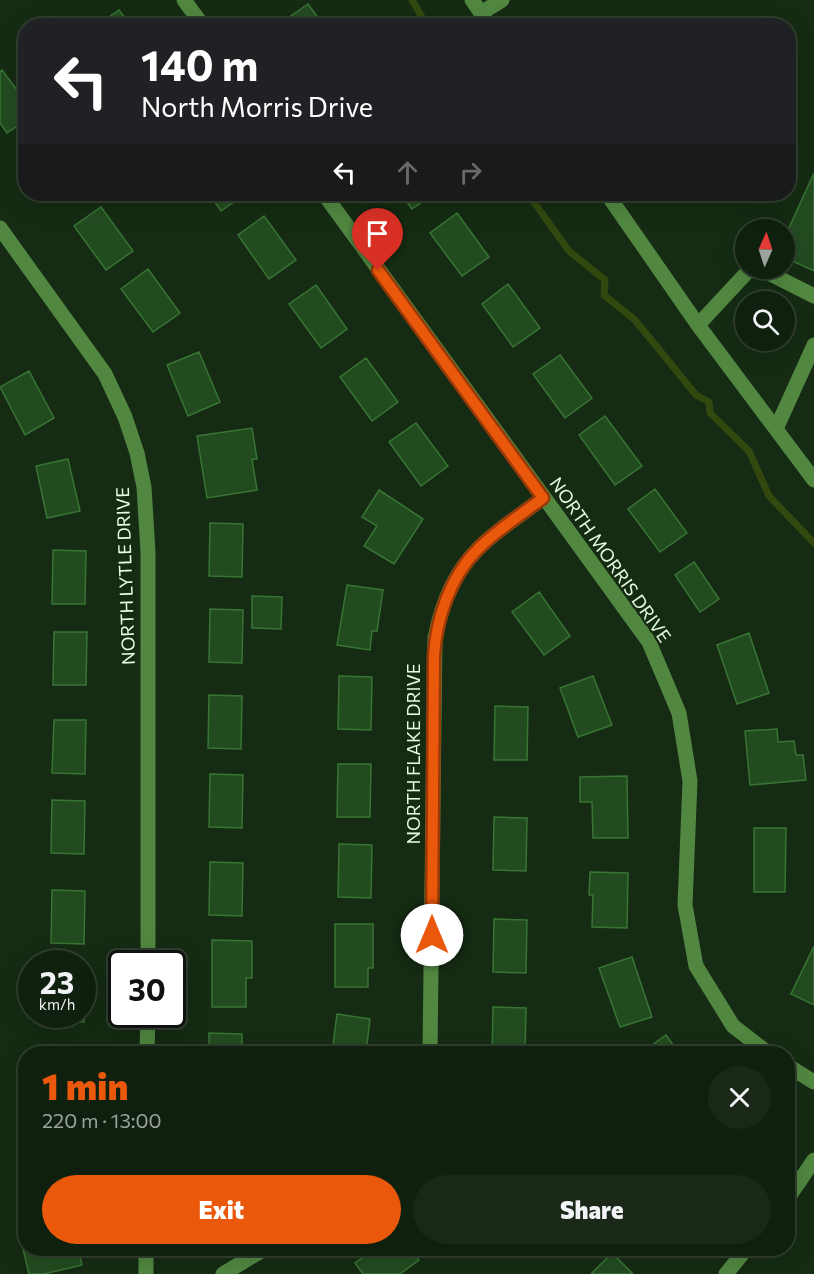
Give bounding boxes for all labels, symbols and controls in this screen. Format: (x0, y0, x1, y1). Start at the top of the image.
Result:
text: 140 m (141, 38, 258, 90)
icon: left (42, 42, 120, 120)
text: North Morris Drive (141, 90, 373, 123)
icon: left (328, 156, 361, 189)
icon: ahead (391, 156, 424, 189)
icon: right (454, 156, 487, 189)
pin (352, 208, 403, 270)
icon: arrive (361, 217, 394, 250)
north arrow (735, 219, 795, 279)
map controls (735, 219, 795, 351)
button: search (735, 291, 795, 351)
street label: NORTH MORRIS DRIVE (545, 473, 676, 646)
street label: NORTH LYTLE DRIVE (111, 487, 139, 665)
street label: NORTH FLAKE DRIVE (402, 663, 424, 845)
position arrow (400, 903, 464, 967)
speed limit sign: 30 (108, 950, 186, 1028)
text: 23 (40, 963, 74, 1000)
text: km/h (39, 995, 75, 1013)
text: 1 min (42, 1063, 128, 1107)
button: close (708, 1066, 771, 1129)
text: 220 m · 13:00 (42, 1108, 162, 1132)
button: Exit (42, 1175, 401, 1244)
button: Share (413, 1175, 771, 1244)

